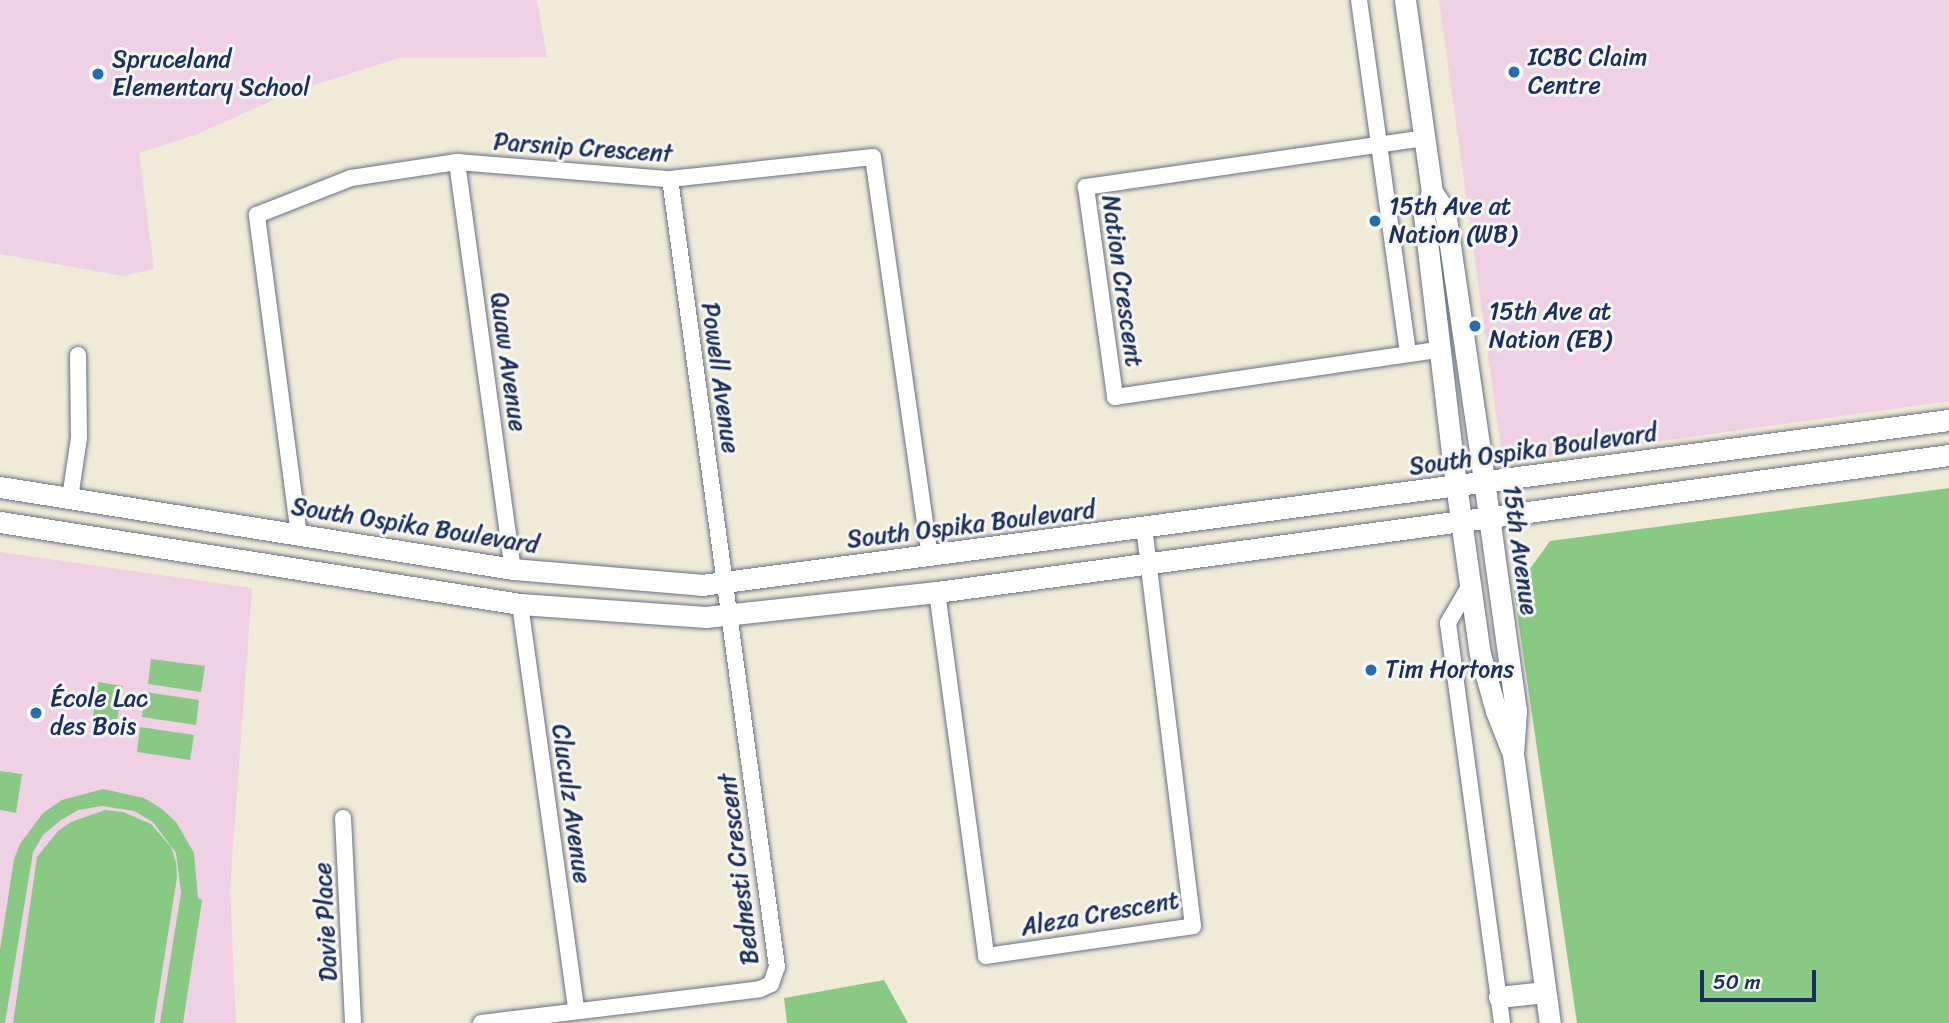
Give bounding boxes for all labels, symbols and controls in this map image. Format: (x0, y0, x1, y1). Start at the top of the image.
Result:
place label: ICBC Claim Centre (1528, 44, 1647, 100)
place label: Spruceland Elementary School (112, 46, 310, 102)
marker: ICBC Claim Centre (1506, 64, 1522, 80)
marker: Spruceland Elementary School (90, 66, 106, 82)
street label: Parsnip Crescent (491, 127, 675, 169)
street label: Nation Crescent (1096, 193, 1148, 369)
place label: 15th Ave at Nation (WB) (1389, 193, 1517, 249)
marker: 15th Ave at Nation (WB) (1367, 213, 1383, 229)
street label: Quaw Avenue (484, 291, 532, 433)
place label: 15th Ave at Nation (EB) (1489, 298, 1611, 354)
street label: Powell Avenue (695, 301, 745, 455)
marker: 15th Ave at Nation (EB) (1467, 318, 1483, 334)
street label: South Ospika Boulevard (1407, 418, 1659, 482)
street label: 15th Avenue (1497, 483, 1543, 617)
street label: South Ospika Boulevard (289, 492, 541, 560)
street label: South Ospika Boulevard (845, 495, 1097, 555)
place label: Tim Hortons (1385, 656, 1515, 684)
marker: Tim Hortons (1363, 662, 1379, 678)
place label: École Lac des Bois (50, 685, 148, 741)
marker: École Lac des Bois (28, 705, 44, 721)
street label: Cluculz Avenue (546, 722, 596, 886)
street label: Bednesti Crescent (713, 771, 765, 967)
street label: Davie Place (308, 861, 344, 983)
street label: Aleza Crescent (1018, 886, 1182, 942)
scale bar (1704, 956, 1820, 1000)
text: 50 m (1713, 963, 1761, 1001)

